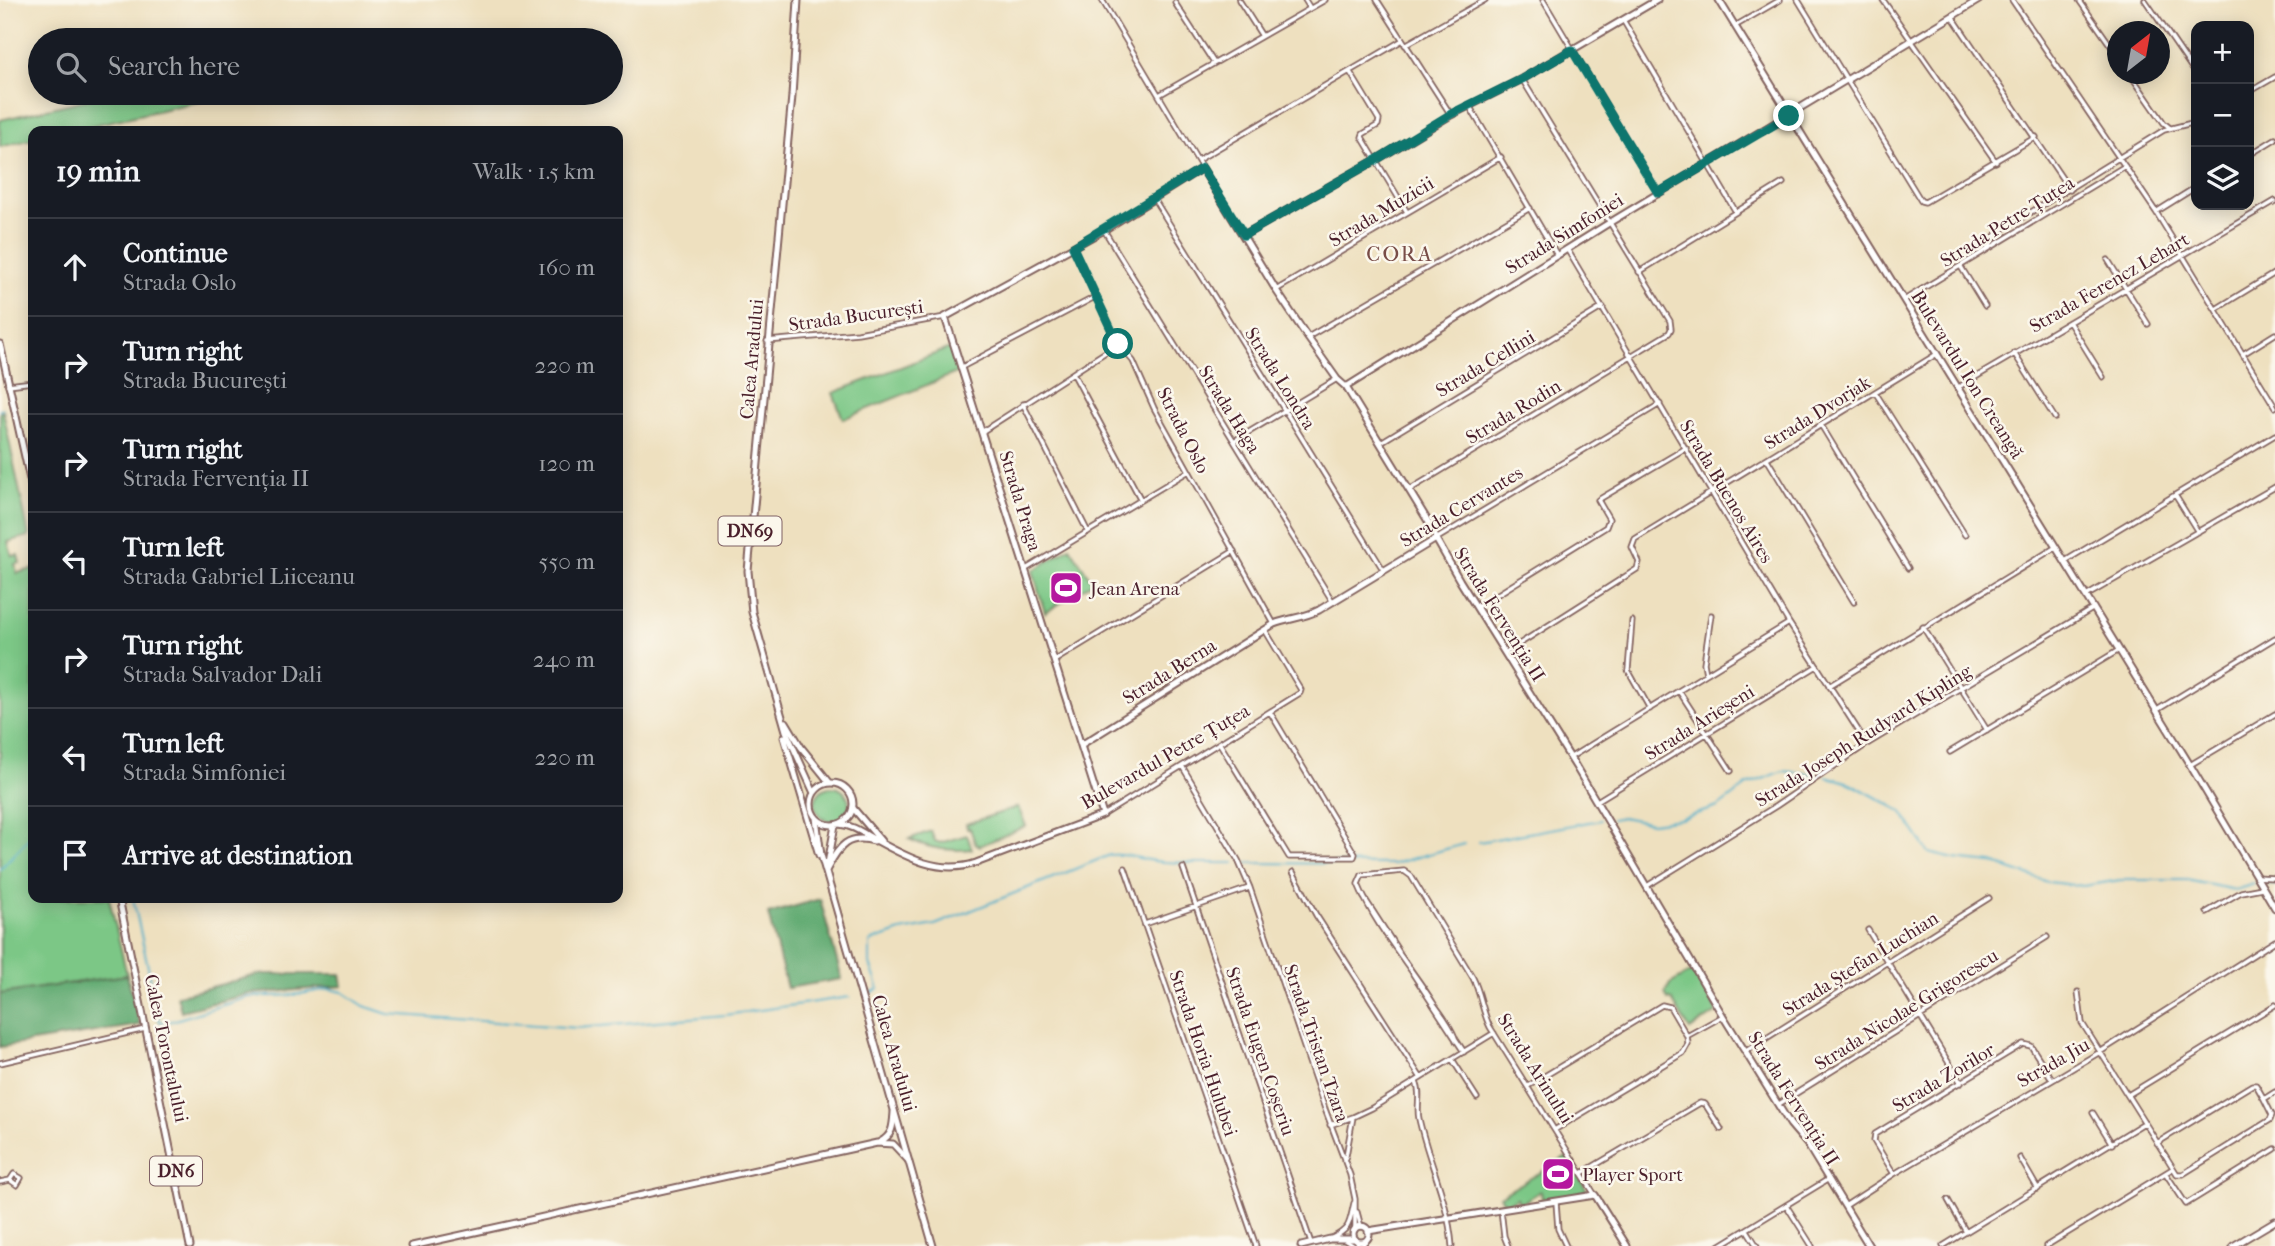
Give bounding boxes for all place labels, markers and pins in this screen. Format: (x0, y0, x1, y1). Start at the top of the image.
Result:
sports icon: Jean Arena (1047, 569, 1085, 607)
place label: Jean Arena (1088, 578, 1180, 600)
sports icon: Player Sport (1539, 1155, 1577, 1193)
place label: Player Sport (1582, 1164, 1683, 1186)

